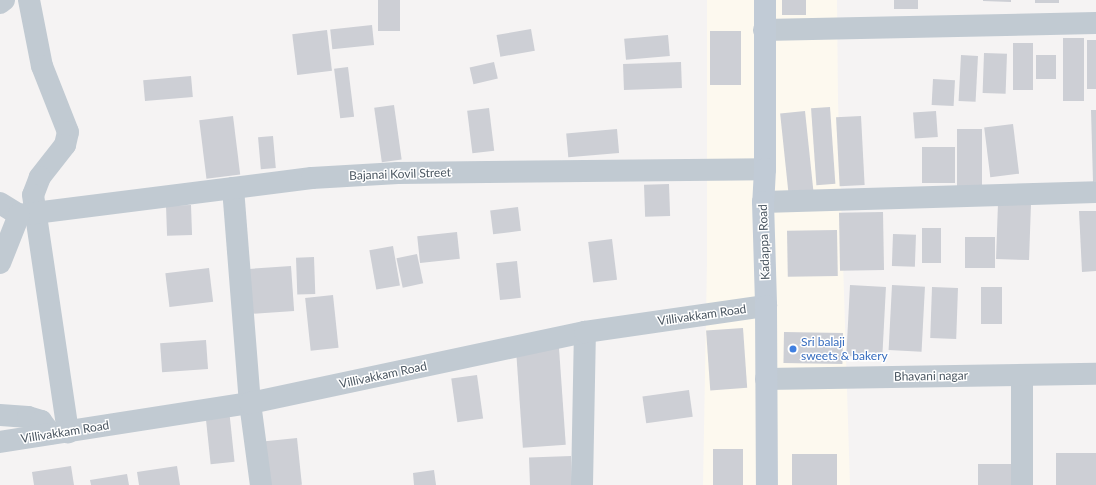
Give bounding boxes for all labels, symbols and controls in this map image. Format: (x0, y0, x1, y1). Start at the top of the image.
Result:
street label: Bajanai Kovil Street (349, 165, 451, 183)
street label: Kadappa Road (755, 204, 773, 280)
street label: Villivakkam Road (657, 302, 747, 328)
place label: Sri balaji sweets & bakery (801, 335, 888, 363)
marker: Sri balaji sweets & bakery (788, 344, 798, 354)
street label: Villivakkam Road (338, 359, 428, 391)
street label: Bhavani nagar (894, 368, 968, 384)
street label: Villivakkam Road (20, 418, 110, 446)

